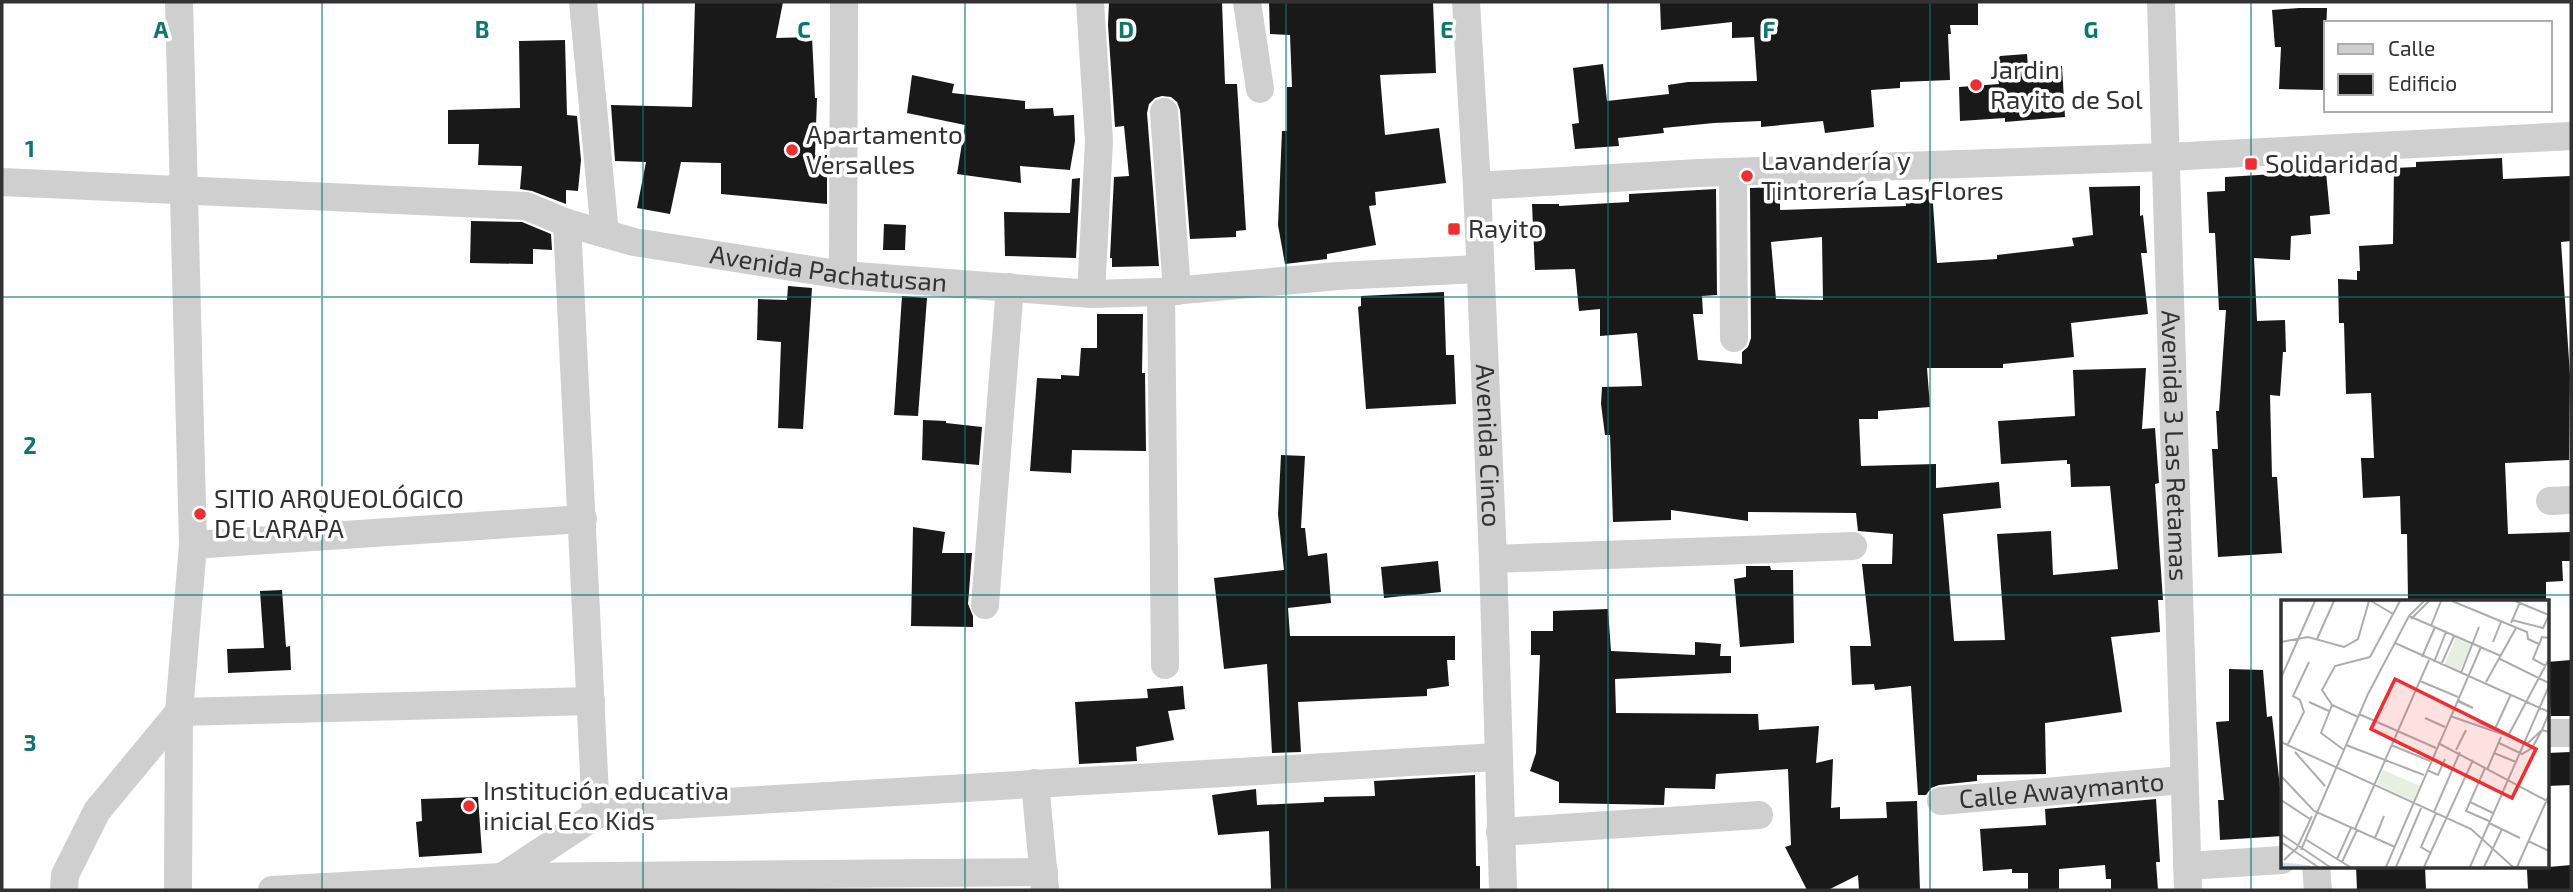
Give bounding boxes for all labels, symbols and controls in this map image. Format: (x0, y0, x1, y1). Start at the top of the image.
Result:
text: A (153, 15, 169, 43)
text: B (475, 15, 489, 43)
text: C (797, 15, 811, 43)
text: D (1118, 15, 1134, 43)
text: E (1440, 15, 1454, 43)
text: F (1763, 15, 1776, 43)
text: G (2084, 15, 2098, 43)
legend (2324, 21, 2552, 112)
text: Calle (2388, 35, 2435, 60)
place label: Jardin Rayito de Sol (1990, 53, 2143, 114)
text: Edificio (2388, 70, 2457, 95)
marker: Jardin Rayito de Sol (1968, 77, 1984, 93)
place label: Apartamento Versalles (806, 118, 963, 179)
text: 1 (25, 134, 35, 162)
marker: Apartamento Versalles (784, 142, 800, 158)
place label: Lavandería y Tintorería Las Flores (1761, 144, 2004, 205)
place label: Solidaridad (2265, 147, 2399, 178)
marker: Solidaridad (2243, 156, 2259, 172)
marker: Lavandería y Tintorería Las Flores (1739, 168, 1755, 184)
place label: Rayito (1468, 212, 1543, 243)
marker: Rayito (1446, 221, 1462, 237)
street label: Avenida Pachatusan (708, 237, 948, 297)
street label: Avenida 3 Las Retamas (2156, 310, 2196, 582)
street label: Avenida Cinco (1471, 363, 1509, 528)
text: 2 (23, 431, 37, 459)
place label: SITIO ARQUEOLÓGICO DE LARAPA (214, 482, 464, 543)
marker: SITIO ARQUEOLÓGICO DE LARAPA (192, 506, 208, 522)
inset map (2281, 600, 2548, 868)
text: 3 (23, 728, 37, 756)
street label: Calle Awaymanto (1958, 765, 2165, 813)
place label: Institución educativa inicial Eco Kids (483, 774, 729, 835)
marker: Institución educativa inicial Eco Kids (461, 798, 477, 814)

